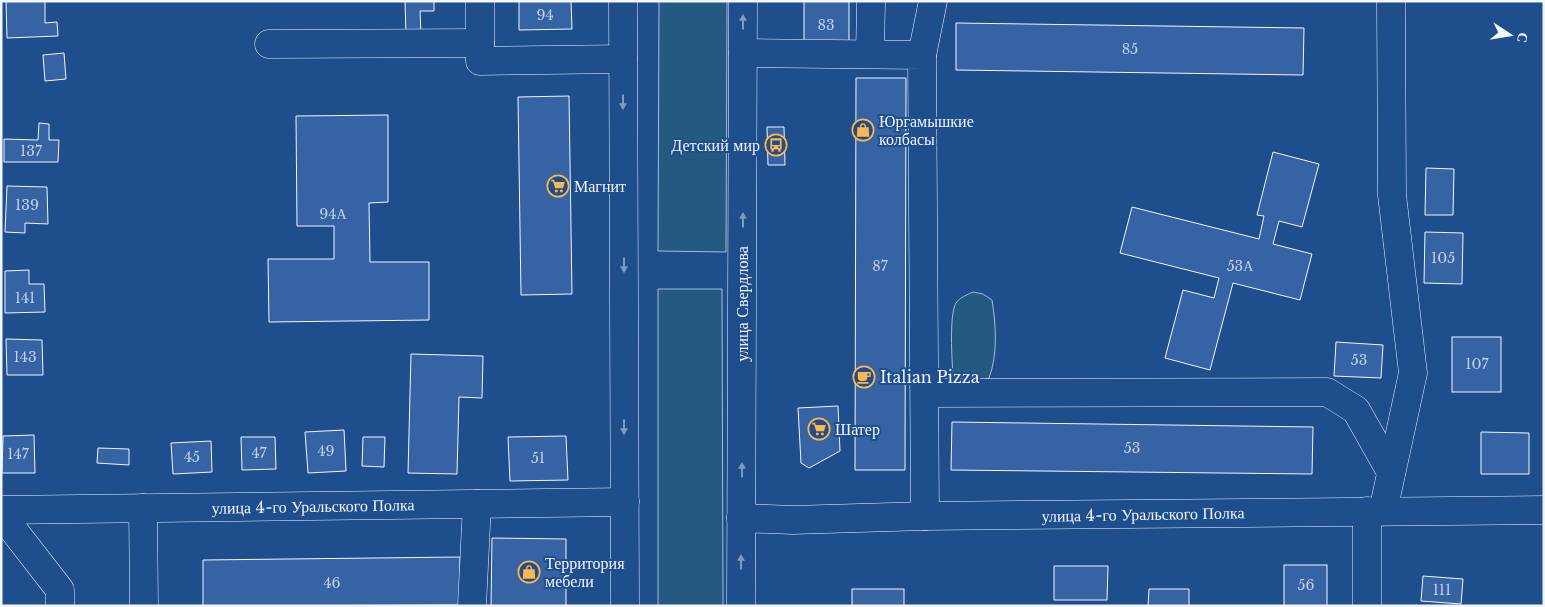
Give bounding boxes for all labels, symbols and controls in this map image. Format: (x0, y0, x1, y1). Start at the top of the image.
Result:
house number: 94 (536, 6, 554, 24)
north arrow (1485, 10, 1535, 60)
one-way arrow (739, 14, 747, 30)
house number: 83 (817, 16, 835, 34)
text: С (1513, 31, 1533, 45)
house number: 85 (1122, 40, 1138, 58)
one-way arrow (619, 95, 627, 111)
place label: Юргамышкие колбасы (879, 111, 974, 149)
shop icon: Юргамышкие колбасы (851, 118, 875, 142)
bus stop icon: Детский мир (764, 133, 788, 157)
place label: Детский мир (671, 135, 760, 155)
house number: 137 (20, 142, 43, 160)
supermarket icon: Магнит (546, 174, 570, 198)
place label: Магнит (574, 176, 626, 196)
house number: 139 (15, 196, 39, 214)
house number: 94А (319, 205, 348, 223)
one-way arrow (739, 211, 747, 227)
street label: улица Свердлова (732, 246, 752, 362)
house number: 105 (1431, 249, 1455, 267)
one-way arrow (620, 257, 628, 273)
house number: 87 (872, 257, 889, 275)
house number: 53А (1227, 257, 1254, 275)
house number: 141 (15, 289, 35, 307)
house number: 143 (13, 348, 37, 366)
house number: 53 (1351, 351, 1367, 369)
house number: 107 (1465, 355, 1490, 373)
cafe icon: Italian Pizza (852, 365, 876, 389)
place label: Italian Pizza (880, 367, 980, 387)
supermarket icon: Шатер (807, 417, 831, 441)
place label: Шатер (835, 419, 880, 439)
one-way arrow (620, 420, 628, 436)
house number: 53 (1124, 439, 1140, 457)
house number: 49 (317, 442, 335, 460)
house number: 47 (251, 444, 268, 462)
house number: 147 (7, 445, 30, 463)
house number: 45 (184, 448, 200, 466)
house number: 51 (531, 449, 545, 467)
one-way arrow (738, 461, 746, 477)
street label: улица 4-го Уральского Полка (211, 494, 415, 518)
street label: улица 4-го Уральского Полка (1041, 502, 1245, 526)
place label: Территория мебели (545, 553, 625, 591)
one-way arrow (737, 554, 745, 570)
shop icon: Территория мебели (517, 560, 541, 584)
house number: 46 (323, 574, 341, 592)
house number: 56 (1298, 576, 1314, 594)
house number: 111 (1433, 581, 1451, 599)

